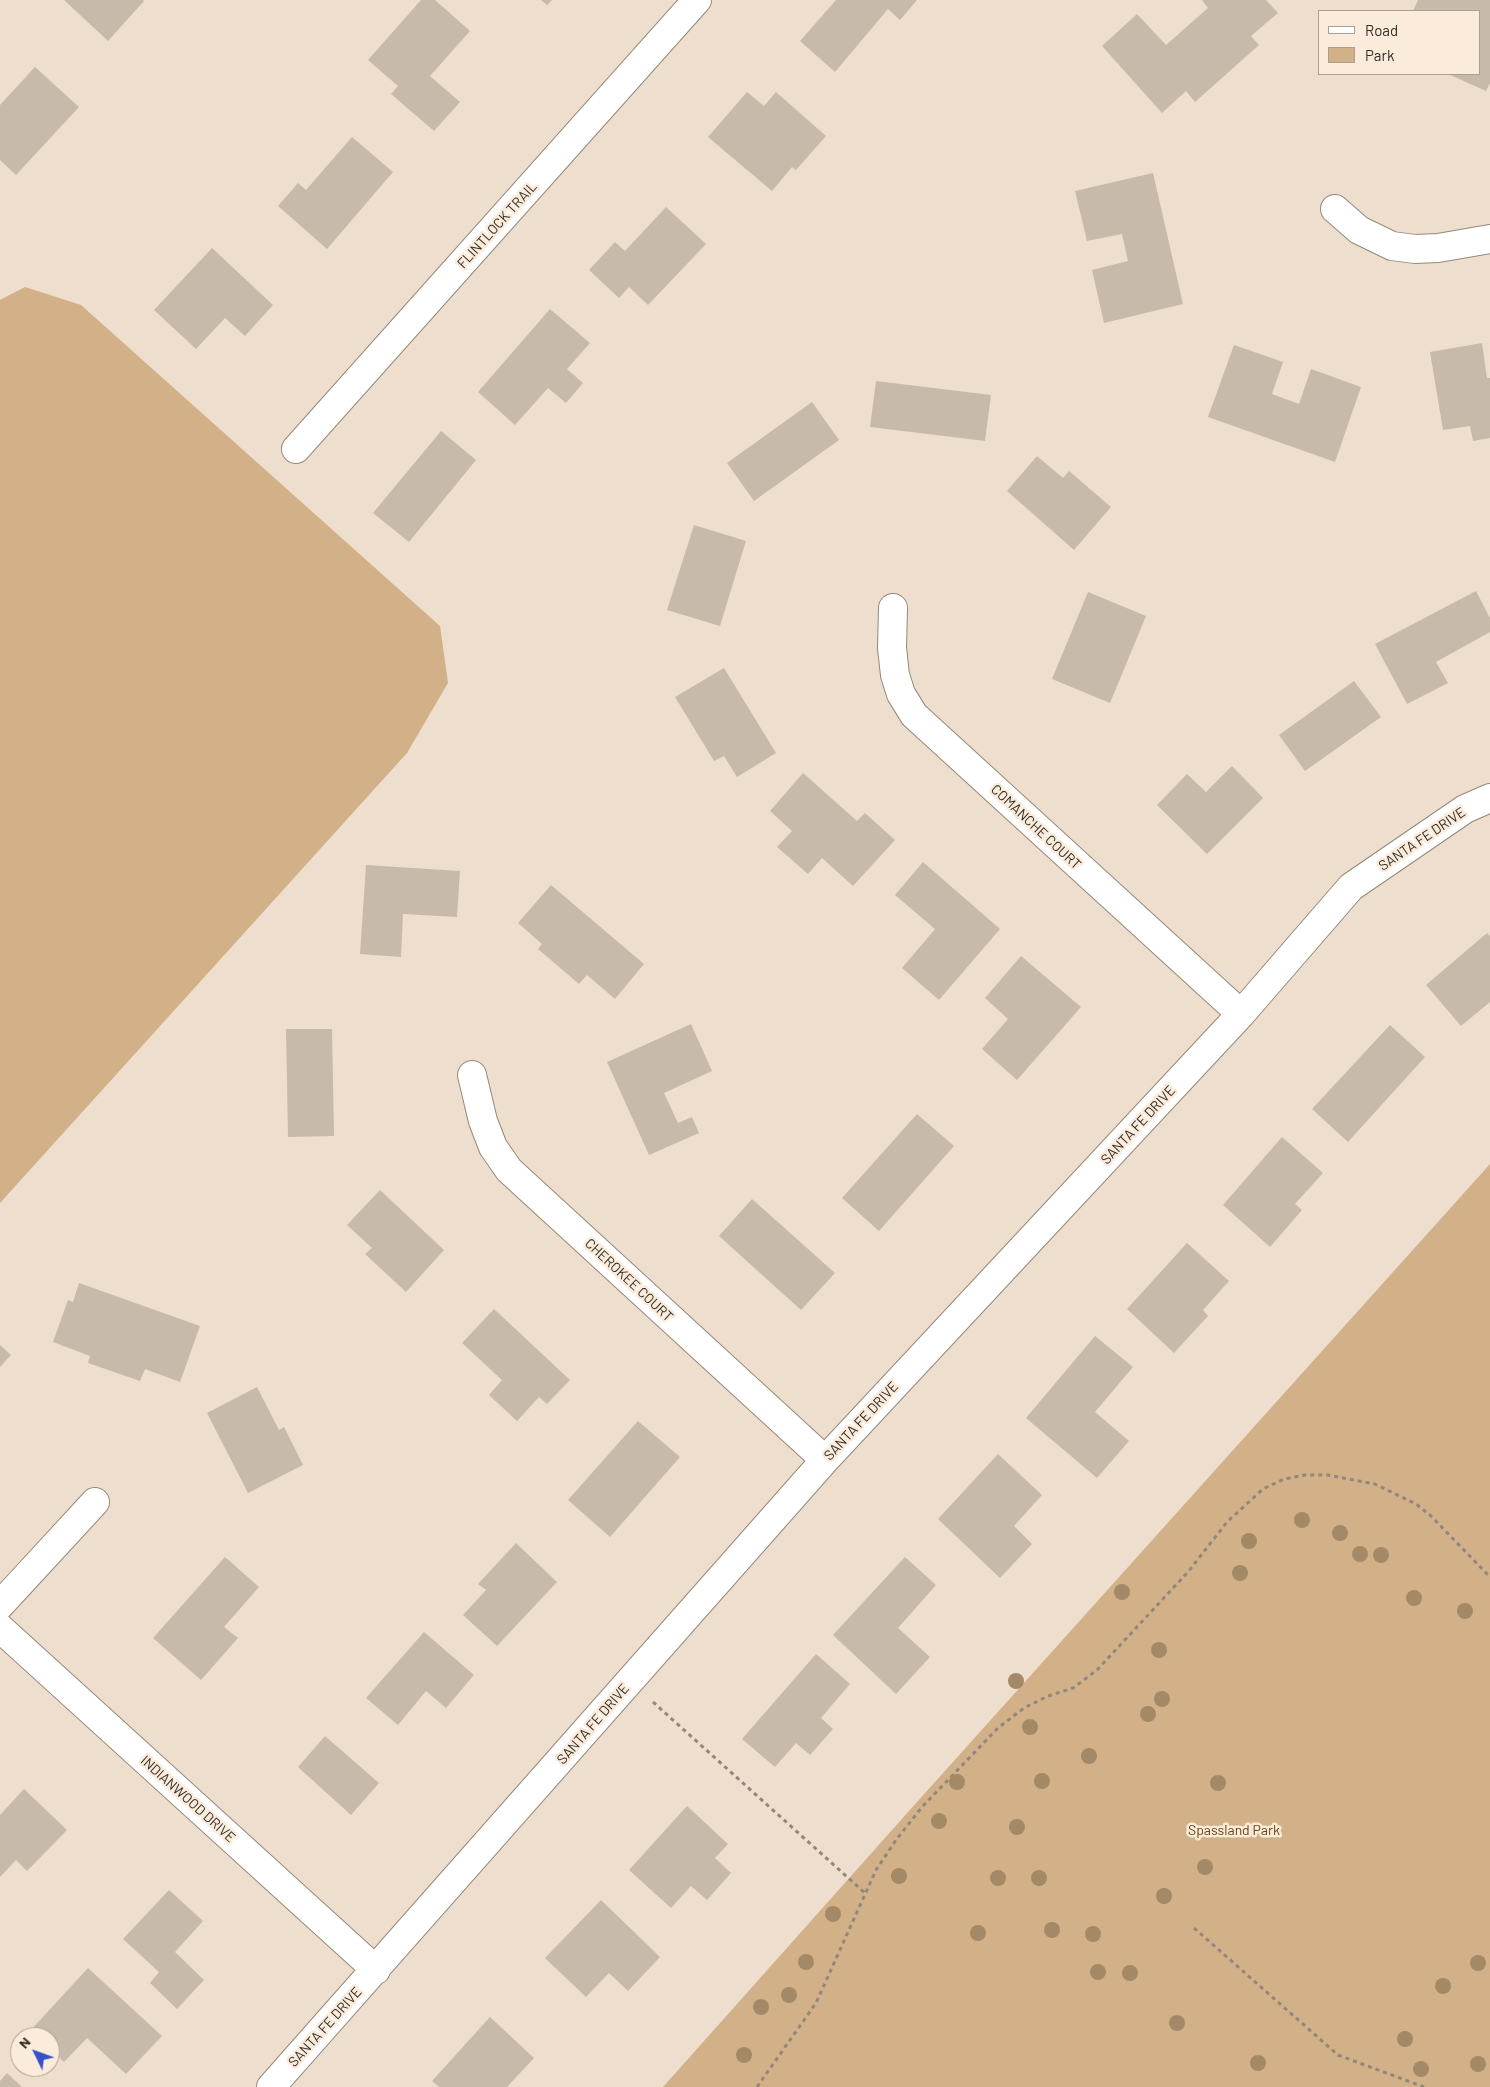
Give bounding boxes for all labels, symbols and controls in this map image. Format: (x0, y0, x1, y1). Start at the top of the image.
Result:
legend (1318, 10, 1480, 75)
text: Road (1365, 21, 1398, 39)
text: Park (1365, 46, 1394, 64)
street label: FLINTLOCK TRAIL (454, 178, 540, 272)
street label: COMANCHE COURT (988, 781, 1084, 873)
street label: SANTA FE DRIVE (1375, 804, 1469, 874)
street label: SANTA FE DRIVE (1097, 1082, 1179, 1168)
street label: CHEROKEE COURT (581, 1235, 677, 1325)
street label: SANTA FE DRIVE (820, 1378, 902, 1464)
street label: SANTA FE DRIVE (553, 1680, 633, 1768)
street label: INDIANWOOD DRIVE (137, 1752, 239, 1846)
park label: Spassland Park (1188, 1822, 1280, 1838)
street label: SANTA FE DRIVE (285, 1984, 365, 2070)
north arrow (10, 2027, 60, 2077)
text: N (15, 2033, 34, 2051)

